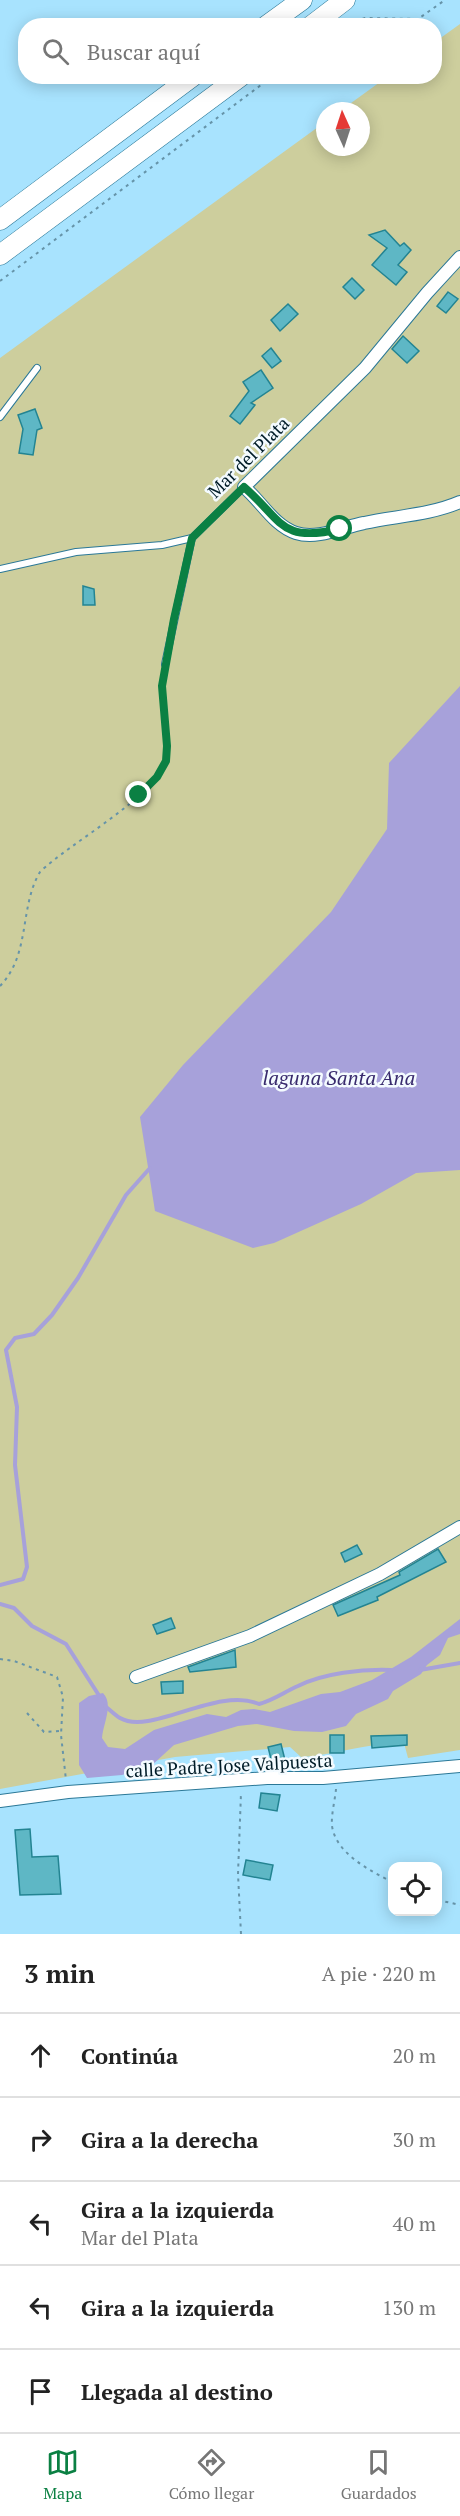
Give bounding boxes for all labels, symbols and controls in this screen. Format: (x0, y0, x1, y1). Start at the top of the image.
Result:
search box (18, 18, 442, 84)
icon: search (39, 35, 72, 68)
text: Buscar aquí (87, 37, 200, 66)
north arrow (316, 102, 370, 156)
street label: Mar del Plata (202, 411, 294, 503)
route start (326, 515, 352, 541)
route end (125, 781, 151, 807)
water label: laguna Santa Ana (263, 1064, 415, 1091)
street label: calle Padre Jose Valpuesta (125, 1748, 333, 1782)
map controls (388, 1862, 442, 1916)
button: locate (388, 1862, 442, 1916)
text: 3 min (24, 1956, 95, 1990)
text: A pie · 220 m (322, 1960, 436, 1987)
icon: ahead (24, 2039, 57, 2072)
text: Continúa (81, 2041, 178, 2070)
text: 20 m (393, 2042, 436, 2069)
icon: right (24, 2123, 57, 2156)
text: Gira a la derecha (81, 2125, 259, 2154)
text: 30 m (393, 2126, 436, 2153)
text: Gira a la izquierda (81, 2195, 274, 2224)
icon: left (24, 2207, 57, 2240)
text: 40 m (393, 2210, 436, 2237)
text: Mar del Plata (81, 2224, 199, 2251)
icon: left (24, 2291, 57, 2324)
text: Gira a la izquierda (81, 2293, 274, 2322)
text: 130 m (382, 2294, 436, 2321)
icon: arrive (24, 2375, 57, 2408)
text: Llegada al destino (81, 2377, 273, 2406)
tab: Mapa (43, 2446, 82, 2504)
tab: Cómo llegar (169, 2446, 254, 2504)
tab: Guardados (341, 2446, 417, 2504)

